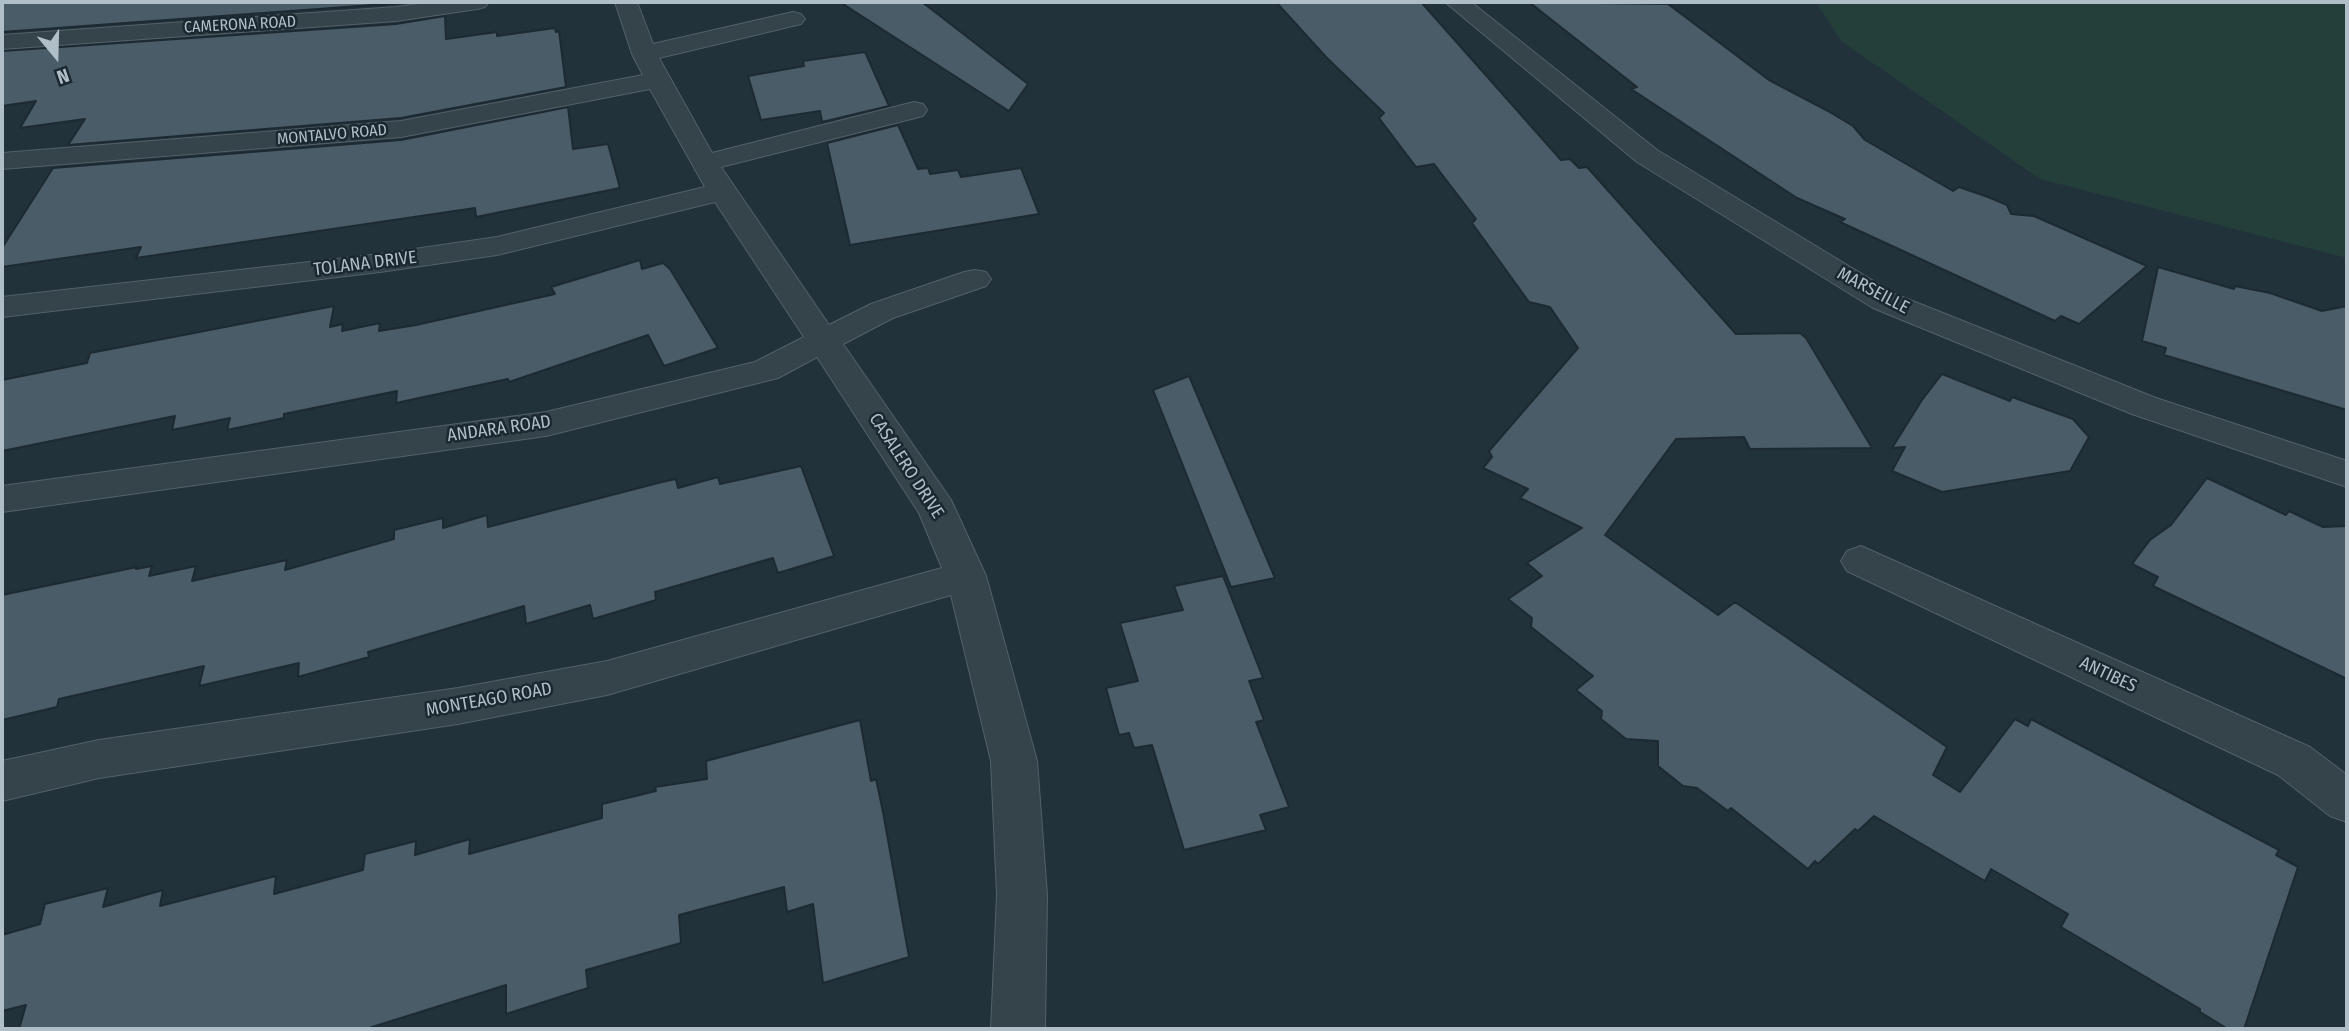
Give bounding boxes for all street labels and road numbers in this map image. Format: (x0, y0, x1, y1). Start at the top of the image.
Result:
street label: CAMERONA ROAD (184, 12, 296, 38)
street label: MONTALVO ROAD (276, 121, 388, 149)
street label: TOLANA DRIVE (312, 247, 418, 281)
street label: MARSEILLE (1833, 263, 1913, 319)
street label: CASALERO DRIVE (864, 409, 948, 523)
street label: ANDARA ROAD (446, 411, 552, 447)
street label: ANTIBES (2076, 652, 2140, 698)
street label: MONTEAGO ROAD (424, 678, 554, 722)

